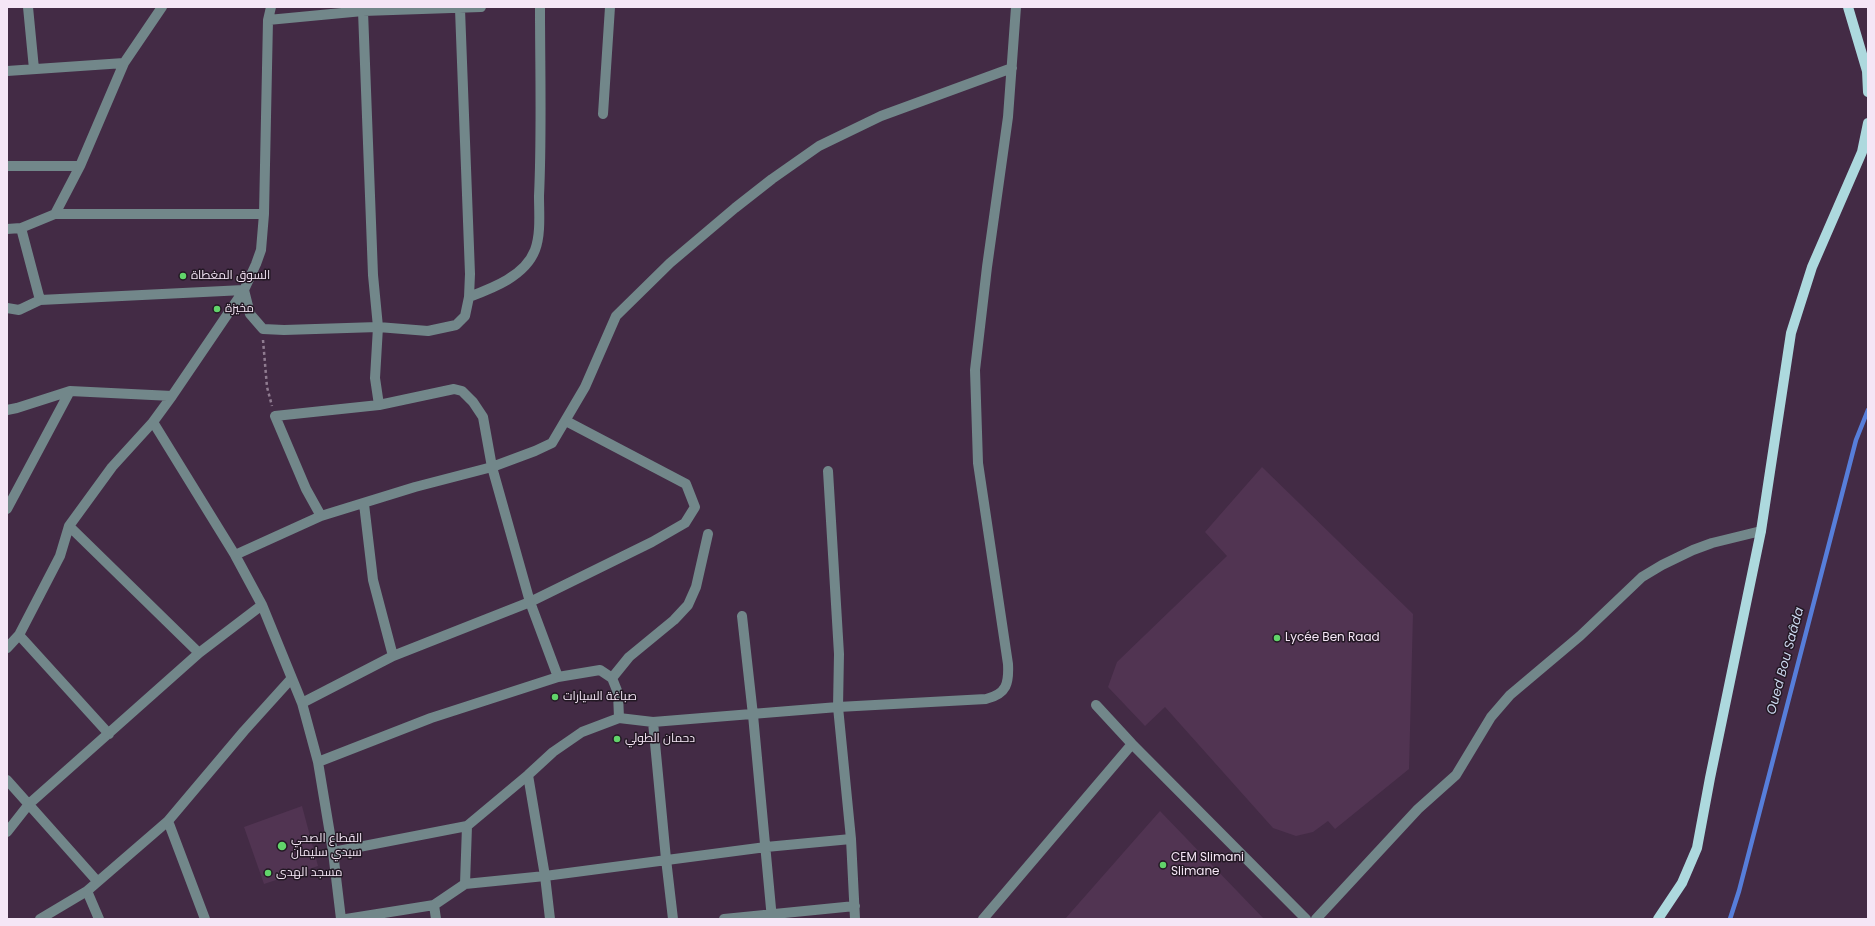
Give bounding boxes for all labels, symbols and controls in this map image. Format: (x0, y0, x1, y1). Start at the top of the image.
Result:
place label: السوق المغطاة (191, 269, 270, 283)
marker: السوق المغطاة (178, 271, 188, 281)
place label: مخيزة (225, 302, 254, 316)
marker: مخيزة (212, 304, 222, 314)
water label: Oued Bou Saâda (1764, 606, 1808, 716)
place label: Lycée Ben Raad (1285, 631, 1380, 645)
marker: Lycée Ben Raad (1272, 633, 1282, 643)
place label: صباغة السيارات (563, 690, 637, 704)
marker: صباغة السيارات (550, 692, 560, 702)
place label: دحمان الطولي (625, 732, 695, 746)
marker: دحمان الطولي (612, 734, 622, 744)
place label: القطاع الصحي سيدي سليمان (291, 832, 362, 860)
marker: القطاع الصحي سيدي سليمان (276, 840, 288, 852)
place label: CEM Slimani Slimane (1171, 851, 1244, 879)
marker: CEM Slimani Slimane (1158, 860, 1168, 870)
place label: مسجد الهدى (276, 866, 343, 880)
marker: مسجد الهدى (263, 868, 273, 878)

